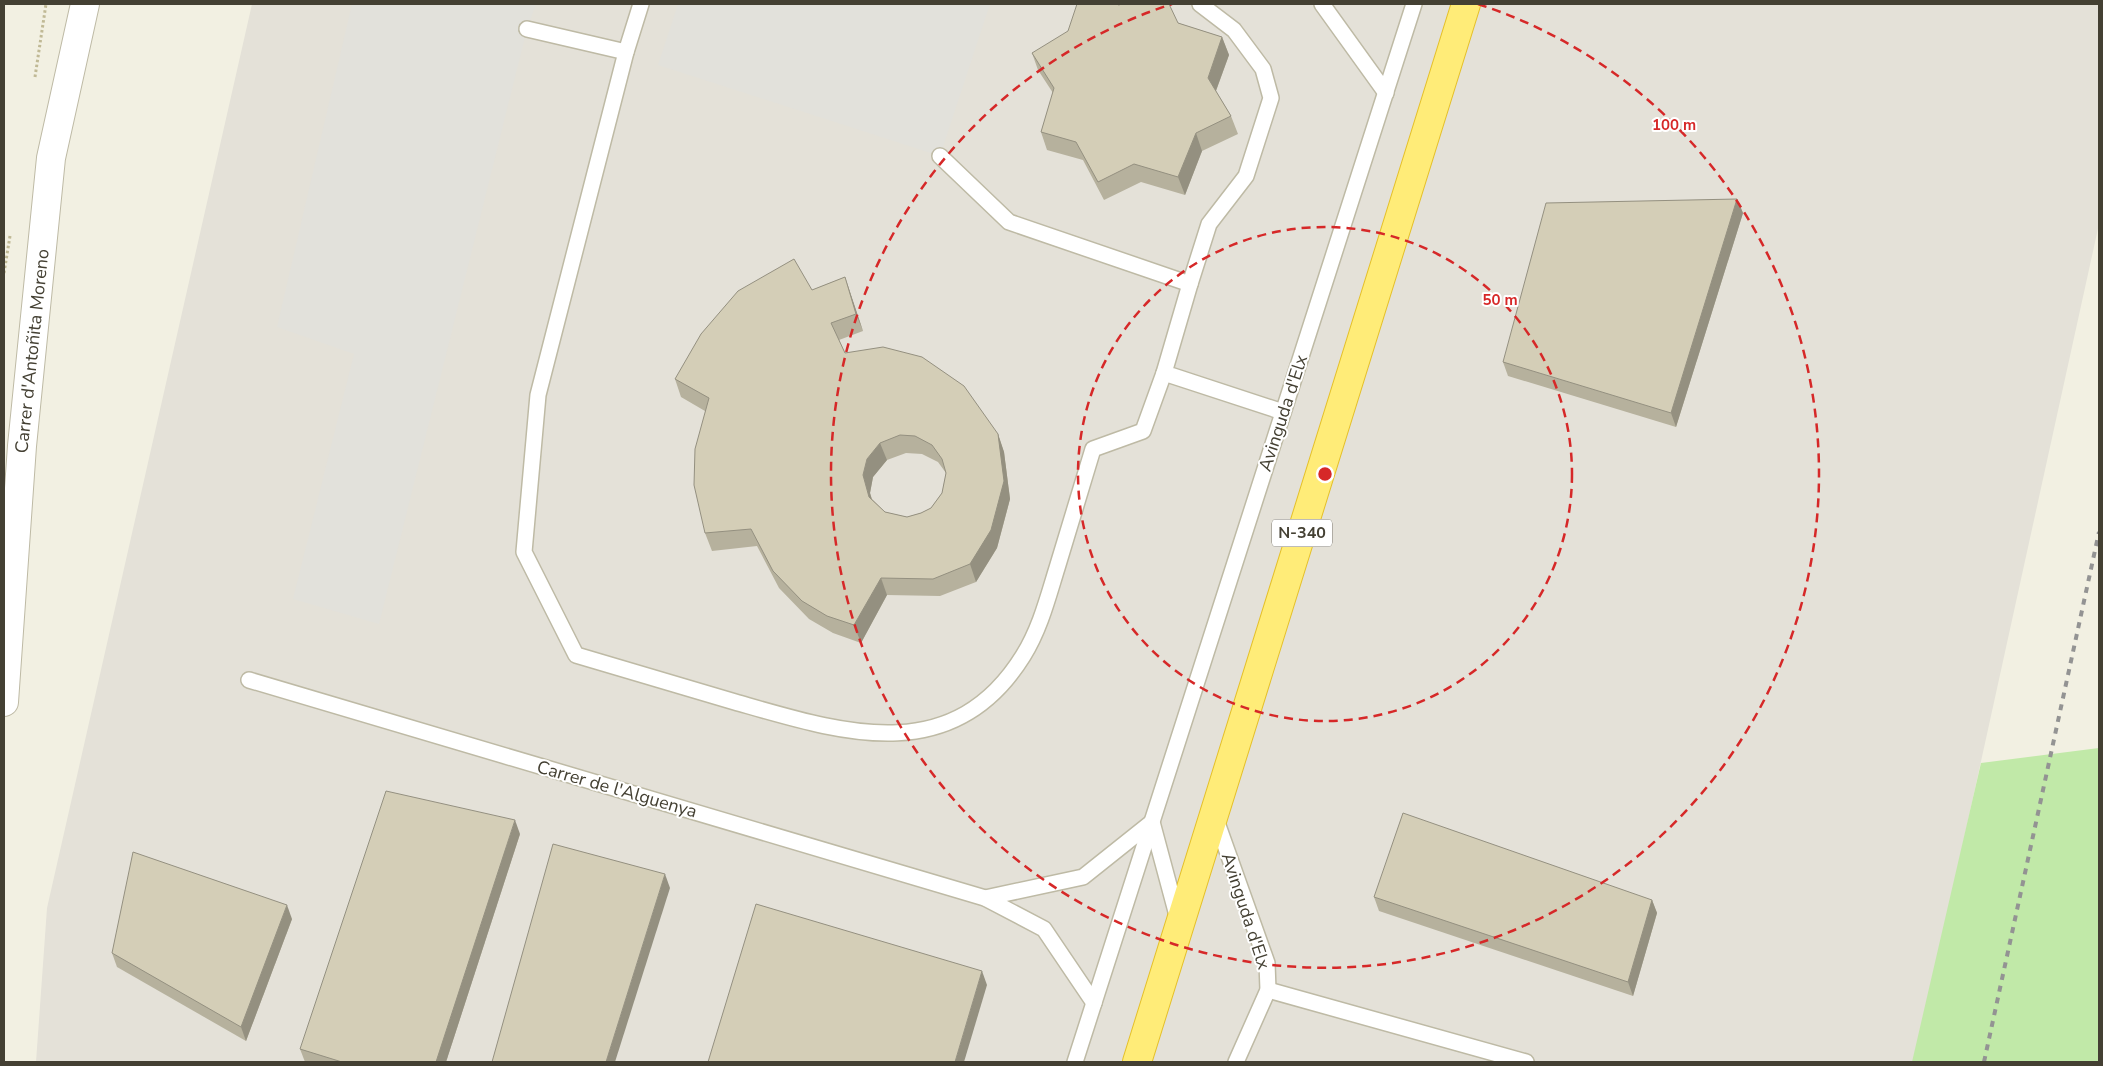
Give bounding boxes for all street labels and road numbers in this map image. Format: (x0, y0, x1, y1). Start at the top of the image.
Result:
street label: Carrer d'Antoñita Moreno (9, 248, 55, 454)
street label: Avinguda d'Elx (1253, 351, 1313, 474)
road number: N-340 (1272, 520, 1332, 546)
street label: Carrer de l'Alguenya (534, 755, 700, 823)
street label: Avinguda d'Elx (1216, 850, 1276, 973)

